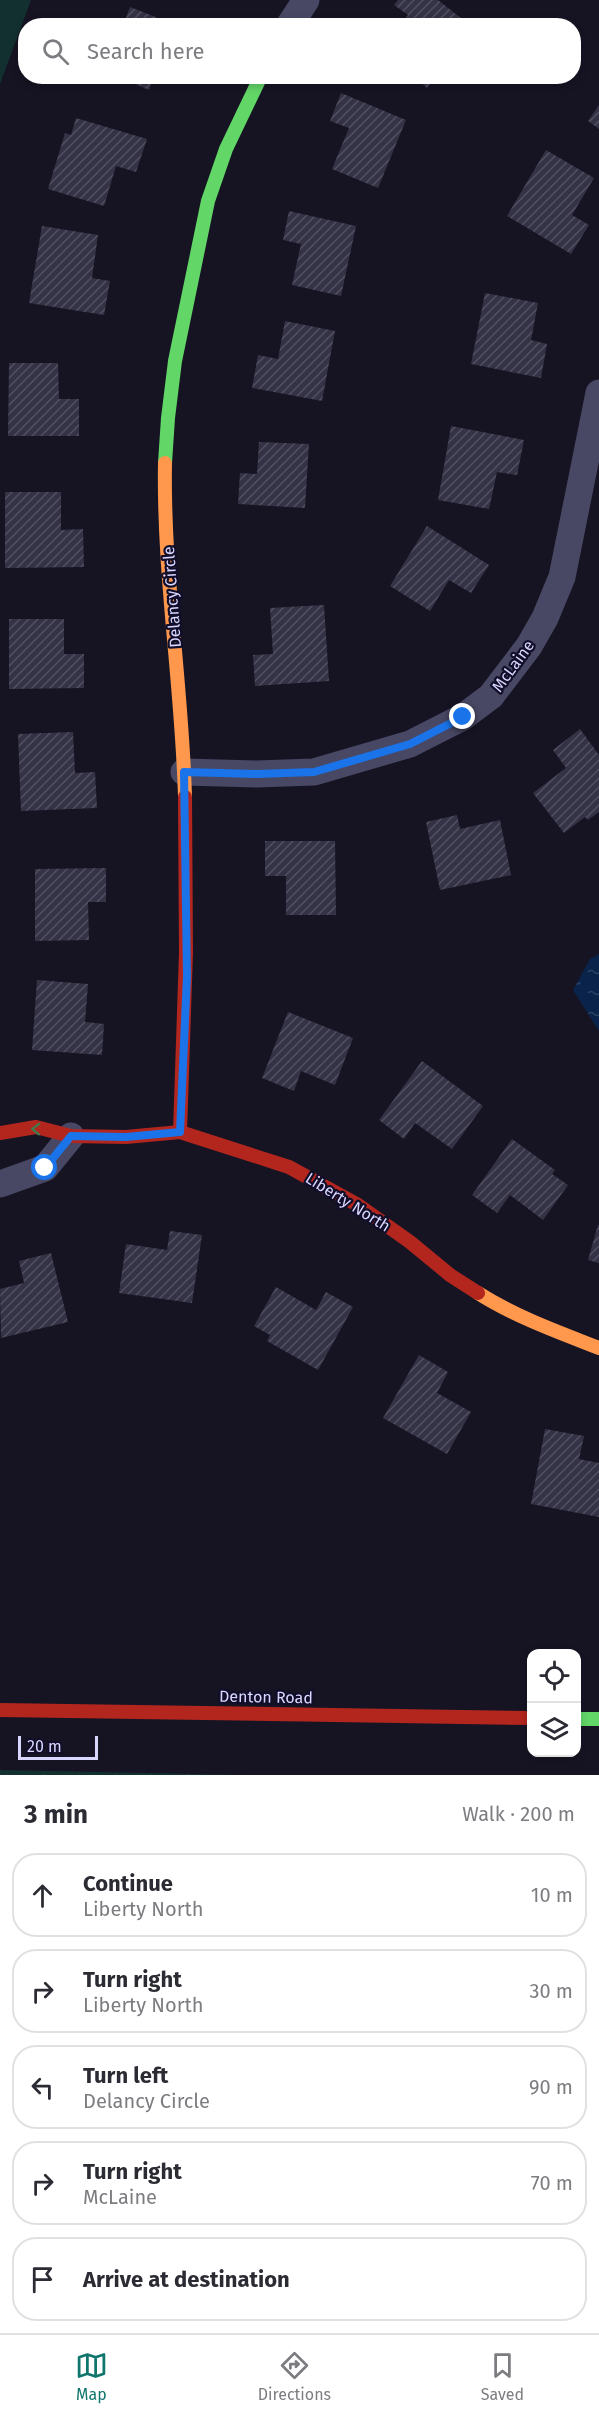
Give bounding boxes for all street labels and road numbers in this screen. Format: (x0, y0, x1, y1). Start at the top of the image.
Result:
street label: Delancy Circle (159, 546, 185, 648)
street label: McLaine (488, 636, 538, 696)
street label: Liberty North (302, 1168, 394, 1236)
street label: Denton Road (219, 1687, 313, 1707)

